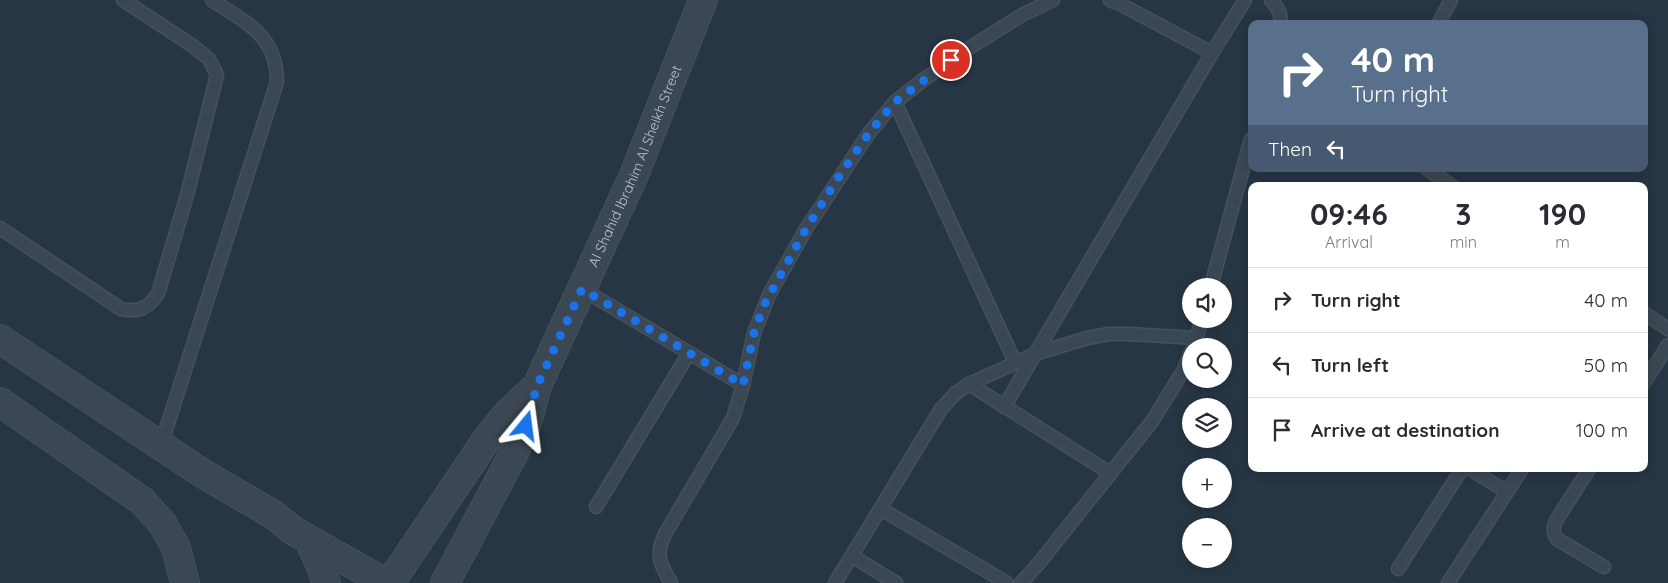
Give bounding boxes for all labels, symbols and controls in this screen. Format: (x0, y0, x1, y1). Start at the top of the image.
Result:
text: 40 m (1351, 37, 1435, 81)
pin (930, 39, 972, 81)
icon: right (1268, 40, 1333, 105)
icon: arrive (937, 46, 965, 74)
street label: Al Shahid Ibrahim Al Sheikh Street (584, 62, 685, 270)
text: Turn right (1351, 80, 1448, 108)
icon: left (1322, 135, 1350, 163)
text: Then (1268, 137, 1312, 161)
text: 09:46 (1310, 195, 1388, 233)
text: 3 (1455, 195, 1471, 233)
text: 190 (1539, 195, 1586, 233)
text: Arrival (1325, 232, 1373, 252)
text: min (1450, 232, 1477, 252)
text: m (1555, 232, 1570, 252)
map controls (1182, 278, 1232, 568)
button: sound (1182, 278, 1232, 328)
icon: right (1268, 286, 1296, 314)
text: Turn right (1311, 288, 1400, 312)
text: 40 m (1584, 288, 1628, 312)
button: search (1182, 338, 1232, 388)
icon: left (1268, 351, 1296, 379)
text: Turn left (1311, 353, 1389, 377)
text: 50 m (1584, 353, 1628, 377)
button: layers (1182, 398, 1232, 448)
position arrow (499, 399, 551, 451)
icon: arrive (1268, 416, 1296, 444)
text: Arrive at destination (1311, 418, 1500, 442)
text: 100 m (1576, 418, 1628, 442)
button: + (1182, 458, 1232, 508)
button: − (1182, 518, 1232, 568)

